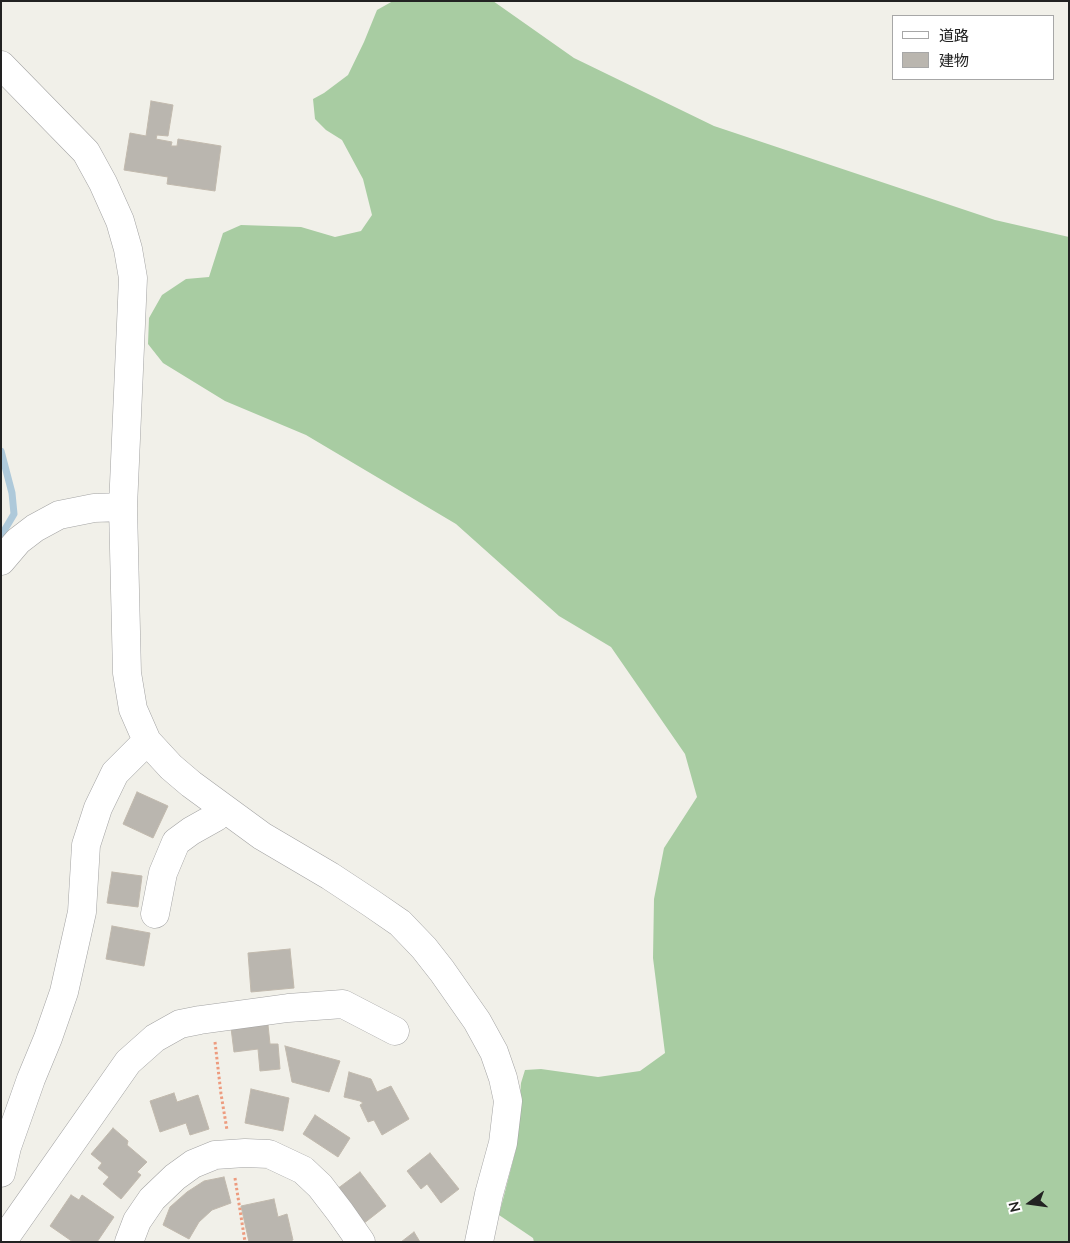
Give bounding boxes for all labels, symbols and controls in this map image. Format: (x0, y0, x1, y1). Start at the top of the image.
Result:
legend (892, 15, 1055, 80)
text: 道路 (939, 26, 969, 46)
text: 建物 (939, 51, 969, 71)
north arrow (1005, 1178, 1055, 1228)
text: N (1004, 1199, 1025, 1214)

